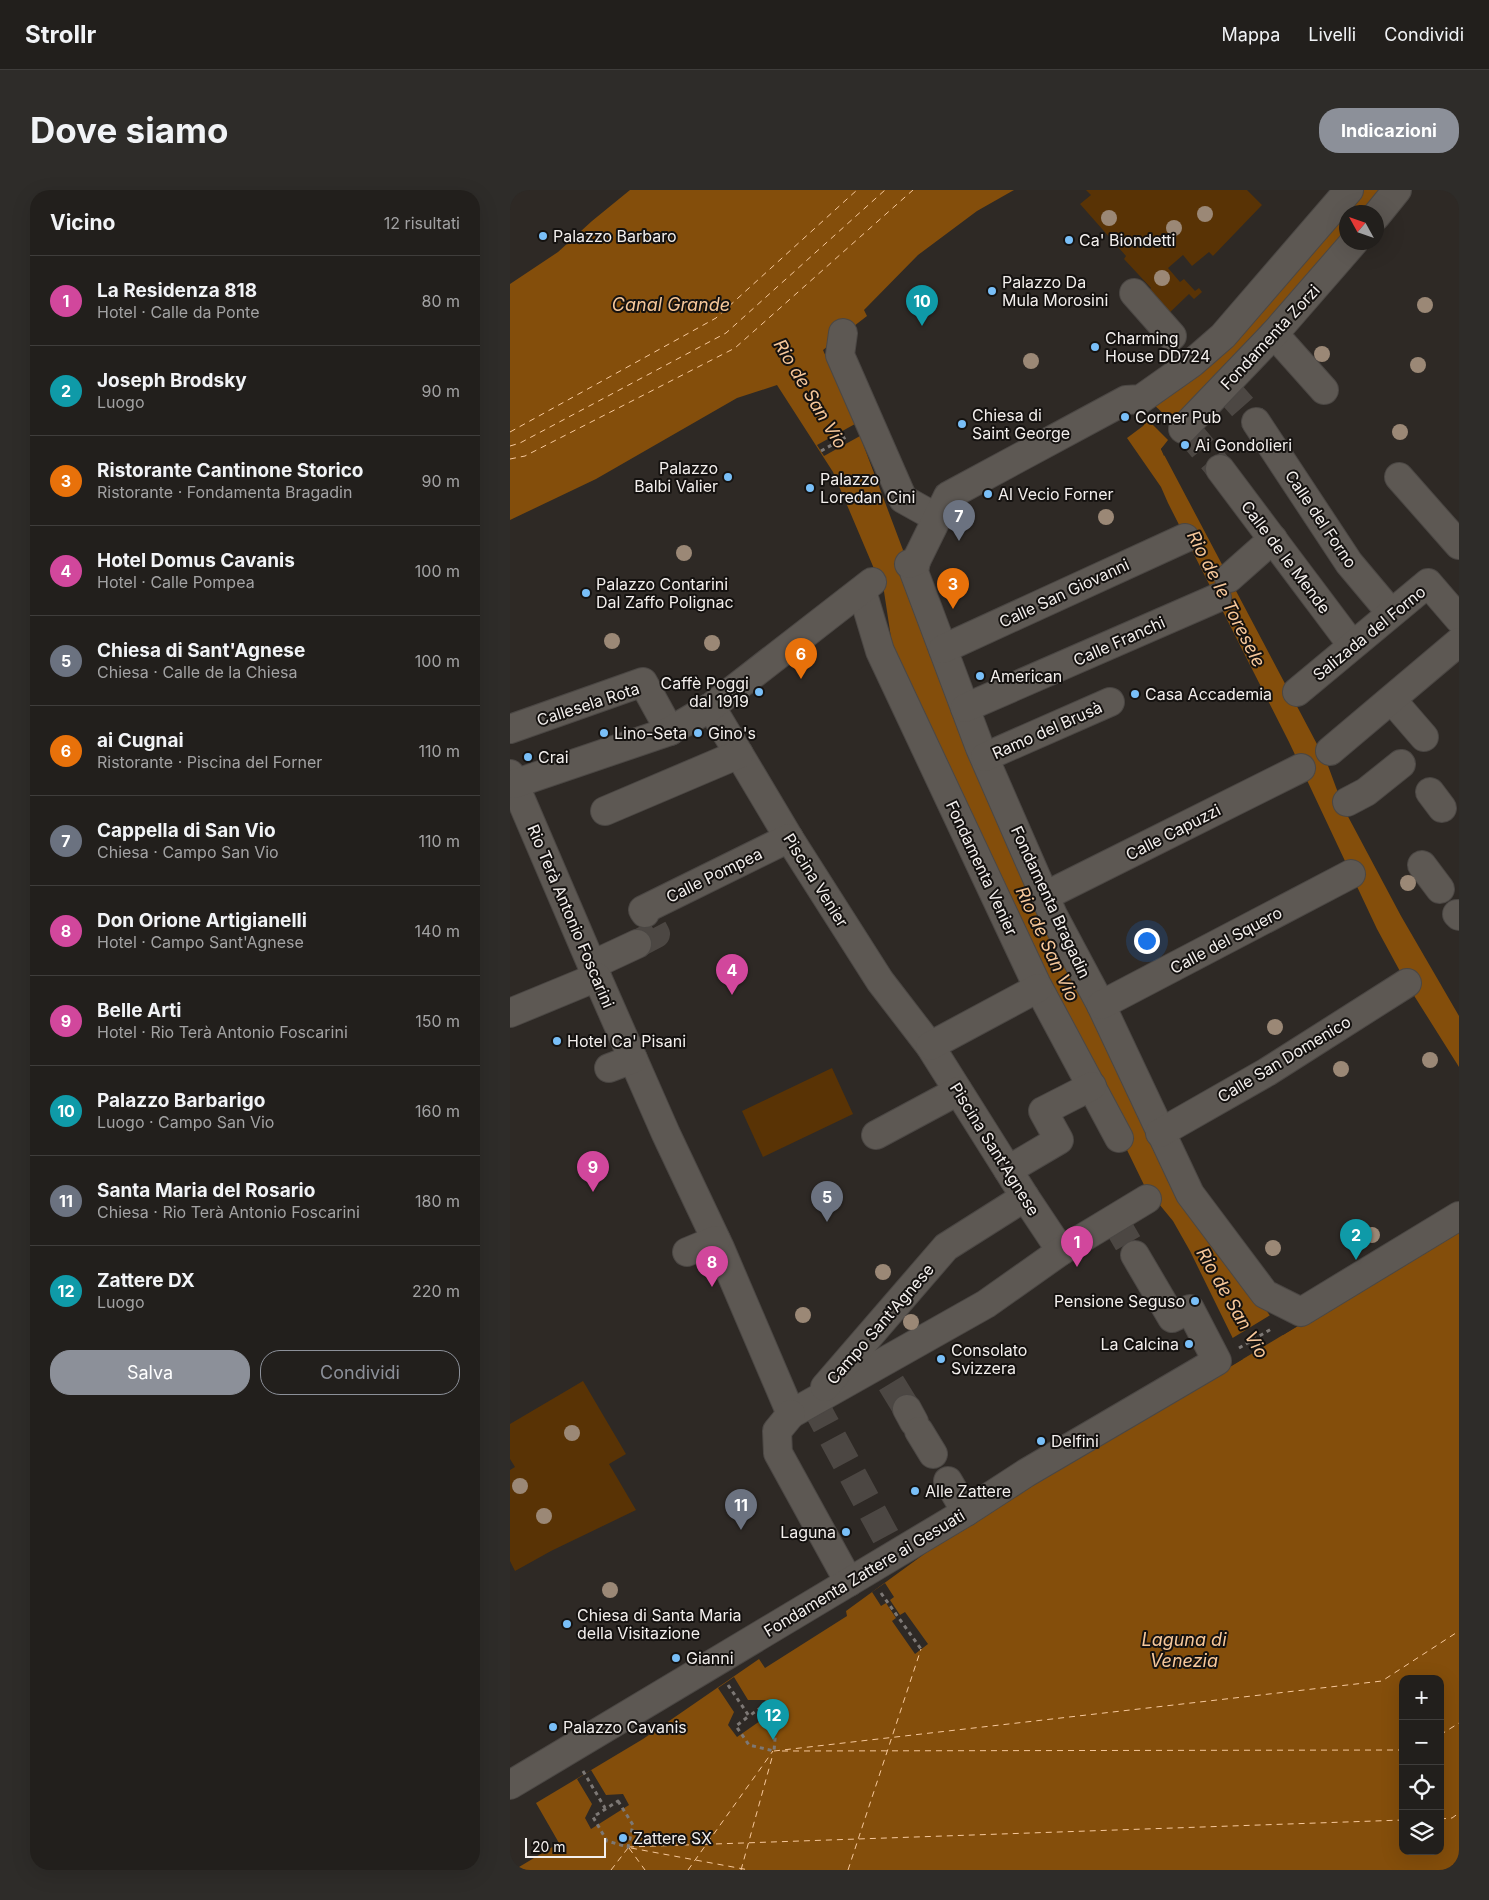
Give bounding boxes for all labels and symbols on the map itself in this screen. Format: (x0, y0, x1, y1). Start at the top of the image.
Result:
north arrow (1339, 205, 1384, 250)
place label: Palazzo Barbaro (553, 226, 677, 246)
marker: Palazzo Barbaro (537, 230, 549, 242)
place label: Ca' Biondetti (1079, 230, 1175, 250)
marker: Ca' Biondetti (1063, 234, 1075, 246)
place label: Palazzo Da Mula Morosini (1002, 272, 1108, 310)
street label: Fondamenta Zorzi (1216, 280, 1324, 394)
pin: 10 (906, 285, 938, 326)
marker: Palazzo Da Mula Morosini (986, 285, 998, 297)
water label: Canal Grande (612, 294, 730, 315)
place label: Charming House DD724 (1105, 328, 1210, 366)
water label: Rio de San Vio (769, 335, 851, 452)
marker: Charming House DD724 (1089, 341, 1101, 353)
place label: Chiesa di Saint George (972, 405, 1070, 443)
place label: Corner Pub (1135, 407, 1221, 427)
marker: Corner Pub (1119, 411, 1131, 423)
marker: Chiesa di Saint George (956, 418, 968, 430)
place label: Ai Gondolieri (1195, 435, 1292, 455)
marker: Ai Gondolieri (1179, 439, 1191, 451)
place label: Palazzo Balbi Valier (634, 458, 718, 496)
street label: Calle del Forno (1281, 466, 1361, 572)
place label: Palazzo Loredan Cini (820, 469, 915, 507)
marker: Palazzo Balbi Valier (722, 471, 734, 483)
marker: Palazzo Loredan Cini (804, 482, 816, 494)
place label: Al Vecio Forner (998, 484, 1114, 504)
marker: Al Vecio Forner (982, 488, 994, 500)
street label: Calle de le Mende (1237, 497, 1335, 617)
pin: 7 (943, 500, 975, 541)
water label: Rio de le Toresele (1183, 527, 1270, 671)
street label: Calle San Giovanni (996, 554, 1132, 632)
pin: 3 (937, 568, 969, 609)
place label: Palazzo Contarini Dal Zaffo Polignac (596, 574, 734, 612)
street label: Salizada del Forno (1309, 581, 1429, 685)
marker: Palazzo Contarini Dal Zaffo Polignac (580, 587, 592, 599)
street label: Calle Franchi (1070, 612, 1168, 670)
pin: 6 (785, 638, 817, 679)
place label: American (990, 666, 1062, 686)
marker: American (974, 670, 986, 682)
place label: Caffè Poggi dal 1919 (661, 673, 749, 711)
street label: Callesela Rota (534, 678, 642, 730)
place label: Casa Accademia (1145, 684, 1272, 704)
marker: Caffè Poggi dal 1919 (753, 686, 765, 698)
marker: Casa Accademia (1129, 688, 1141, 700)
street label: Ramo del Brusà (989, 697, 1105, 763)
place label: Lino-Seta (614, 723, 687, 743)
place label: Gino's (708, 723, 756, 743)
marker: Lino-Seta (598, 727, 610, 739)
marker: Gino's (692, 727, 704, 739)
place label: Crai (538, 747, 569, 767)
marker: Crai (522, 751, 534, 763)
street label: Fondamenta Venier (942, 797, 1022, 939)
street label: Calle Capuzzi (1122, 800, 1224, 864)
street label: Rio Terà Antonio Foscarini (523, 821, 619, 1011)
street label: Fondamenta Bragadin (1007, 823, 1095, 981)
street label: Piscina Venier (779, 829, 853, 931)
street label: Calle Pompea (663, 843, 765, 907)
water label: Rio de San Vio (1012, 883, 1083, 1004)
street label: Calle del Squero (1167, 902, 1285, 978)
your location (1134, 928, 1160, 954)
pin: 4 (716, 954, 748, 995)
street label: Calle San Domenico (1214, 1011, 1354, 1107)
place label: Hotel Ca' Pisani (567, 1031, 686, 1051)
marker: Hotel Ca' Pisani (551, 1035, 563, 1047)
street label: Piscina Sant'Agnese (946, 1079, 1044, 1219)
pin: 9 (577, 1151, 609, 1192)
pin: 5 (811, 1181, 843, 1222)
pin: 2 (1340, 1219, 1372, 1260)
pin: 1 (1061, 1226, 1093, 1267)
water label: Rio de San Vio (1192, 1244, 1273, 1362)
pin: 8 (696, 1246, 728, 1287)
street label: Campo Sant'Agnese (822, 1260, 938, 1388)
place label: Pensione Seguso (1054, 1291, 1185, 1311)
marker: Pensione Seguso (1189, 1295, 1201, 1307)
place label: La Calcina (1100, 1334, 1179, 1354)
marker: La Calcina (1183, 1338, 1195, 1350)
place label: Consolato Svizzera (951, 1340, 1027, 1378)
marker: Consolato Svizzera (935, 1353, 947, 1365)
place label: Delfini (1051, 1431, 1099, 1451)
marker: Delfini (1035, 1435, 1047, 1447)
place label: Alle Zattere (925, 1481, 1011, 1501)
marker: Alle Zattere (909, 1485, 921, 1497)
pin: 11 (725, 1489, 757, 1530)
street label: Fondamenta Zattere ai Gesuati (760, 1505, 968, 1641)
place label: Laguna (780, 1522, 836, 1542)
marker: Laguna (840, 1526, 852, 1538)
place label: Chiesa di Santa Maria della Visitazione (577, 1605, 742, 1643)
marker: Chiesa di Santa Maria della Visitazione (561, 1618, 573, 1630)
water label: Laguna di Venezia (1141, 1629, 1227, 1671)
place label: Gianni (686, 1648, 734, 1668)
marker: Gianni (670, 1652, 682, 1664)
pin: 12 (757, 1699, 789, 1740)
place label: Palazzo Cavanis (563, 1717, 687, 1737)
marker: Palazzo Cavanis (547, 1721, 559, 1733)
place label: Zattere SX (633, 1828, 712, 1848)
marker: Zattere SX (617, 1832, 629, 1844)
scale bar (525, 1835, 606, 1858)

